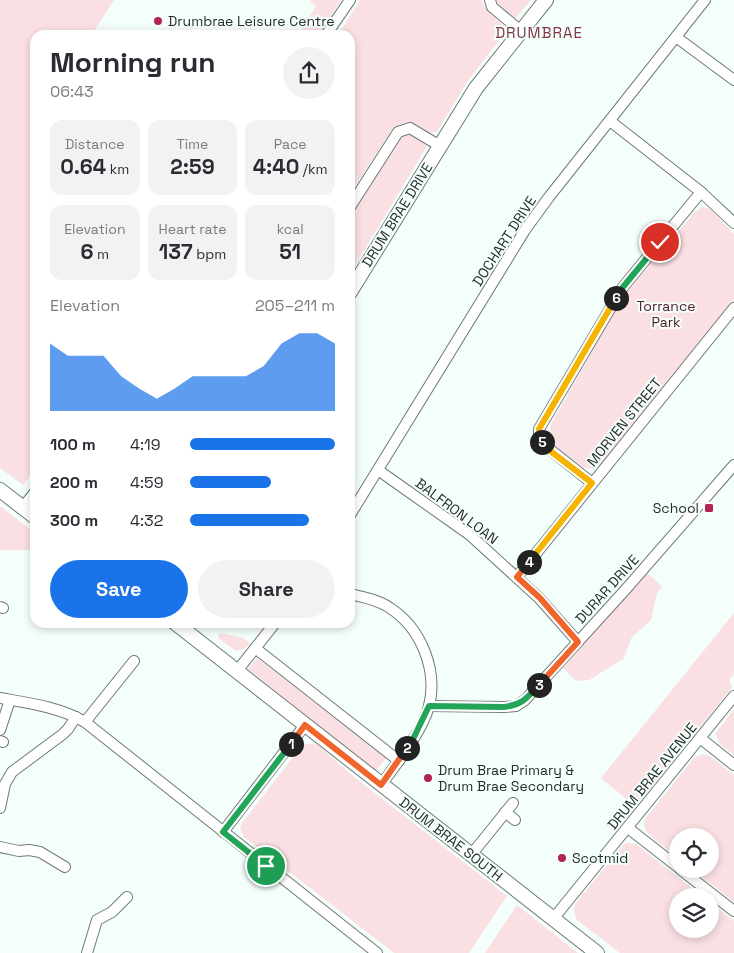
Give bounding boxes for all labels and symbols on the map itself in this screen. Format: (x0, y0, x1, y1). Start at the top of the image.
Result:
place label: Drumbrae Leisure Centre (168, 12, 335, 30)
marker: Drumbrae Leisure Centre (152, 15, 164, 27)
district label: DRUMBRAE (495, 23, 583, 42)
street label: DRUM BRAE DRIVE (358, 159, 436, 270)
street label: DOCHART DRIVE (468, 192, 540, 289)
pin (639, 221, 681, 263)
pin: 6 (604, 286, 628, 310)
park label: Torrance Park (636, 297, 696, 331)
street label: MORVEN STREET (583, 374, 665, 470)
pin: 5 (530, 430, 554, 454)
street label: BALFRON LOAN (412, 474, 502, 548)
place label: School (653, 499, 699, 517)
marker: School (703, 502, 715, 514)
pin: 4 (516, 550, 542, 574)
street label: DURAR DRIVE (571, 551, 643, 627)
pin: 3 (526, 672, 552, 698)
street label: DRUM BRAE AVENUE (603, 719, 701, 833)
pin: 1 (278, 732, 304, 756)
pin: 2 (394, 736, 420, 760)
place label: Drum Brae Primary & Drum Brae Secondary (438, 761, 584, 795)
marker: Drum Brae Primary & Drum Brae Secondary (422, 772, 434, 784)
street label: DRUM BRAE SOUTH (396, 793, 506, 885)
pin (245, 845, 287, 887)
place label: Scotmid (572, 849, 628, 867)
marker: Scotmid (556, 852, 568, 864)

